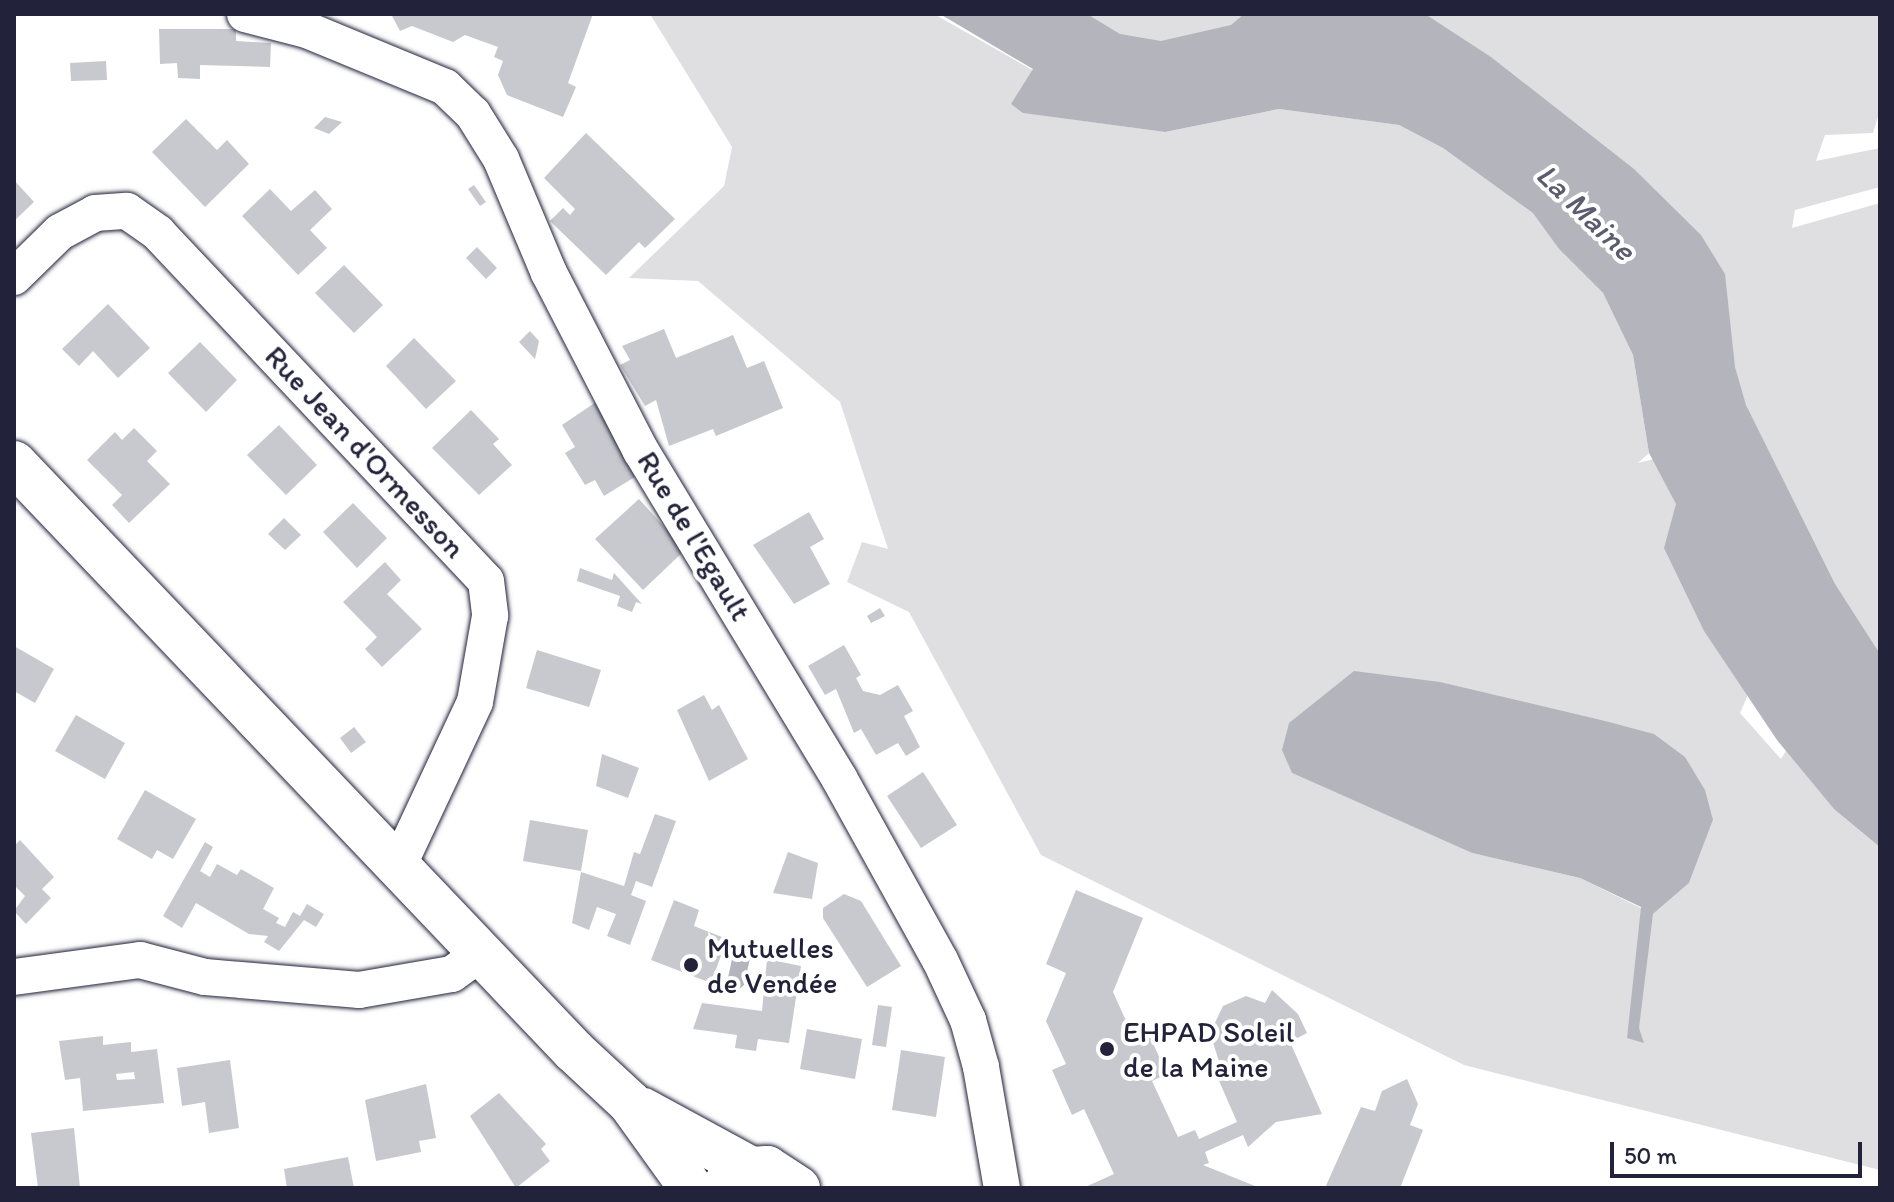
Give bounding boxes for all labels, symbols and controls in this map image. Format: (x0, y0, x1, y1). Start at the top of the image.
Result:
water label: La Maine (1528, 155, 1644, 269)
street label: Rue Jean d'Ormesson (257, 338, 473, 566)
street label: Rue de l'Egault (629, 445, 759, 627)
place label: Mutuelles de Vendée (707, 930, 837, 1000)
marker: Mutuelles de Vendée (682, 956, 700, 974)
place label: EHPAD Soleil de la Maine (1123, 1014, 1294, 1084)
marker: EHPAD Soleil de la Maine (1098, 1040, 1116, 1058)
scale bar (1614, 1126, 1866, 1176)
text: 50 m (1624, 1141, 1677, 1170)

